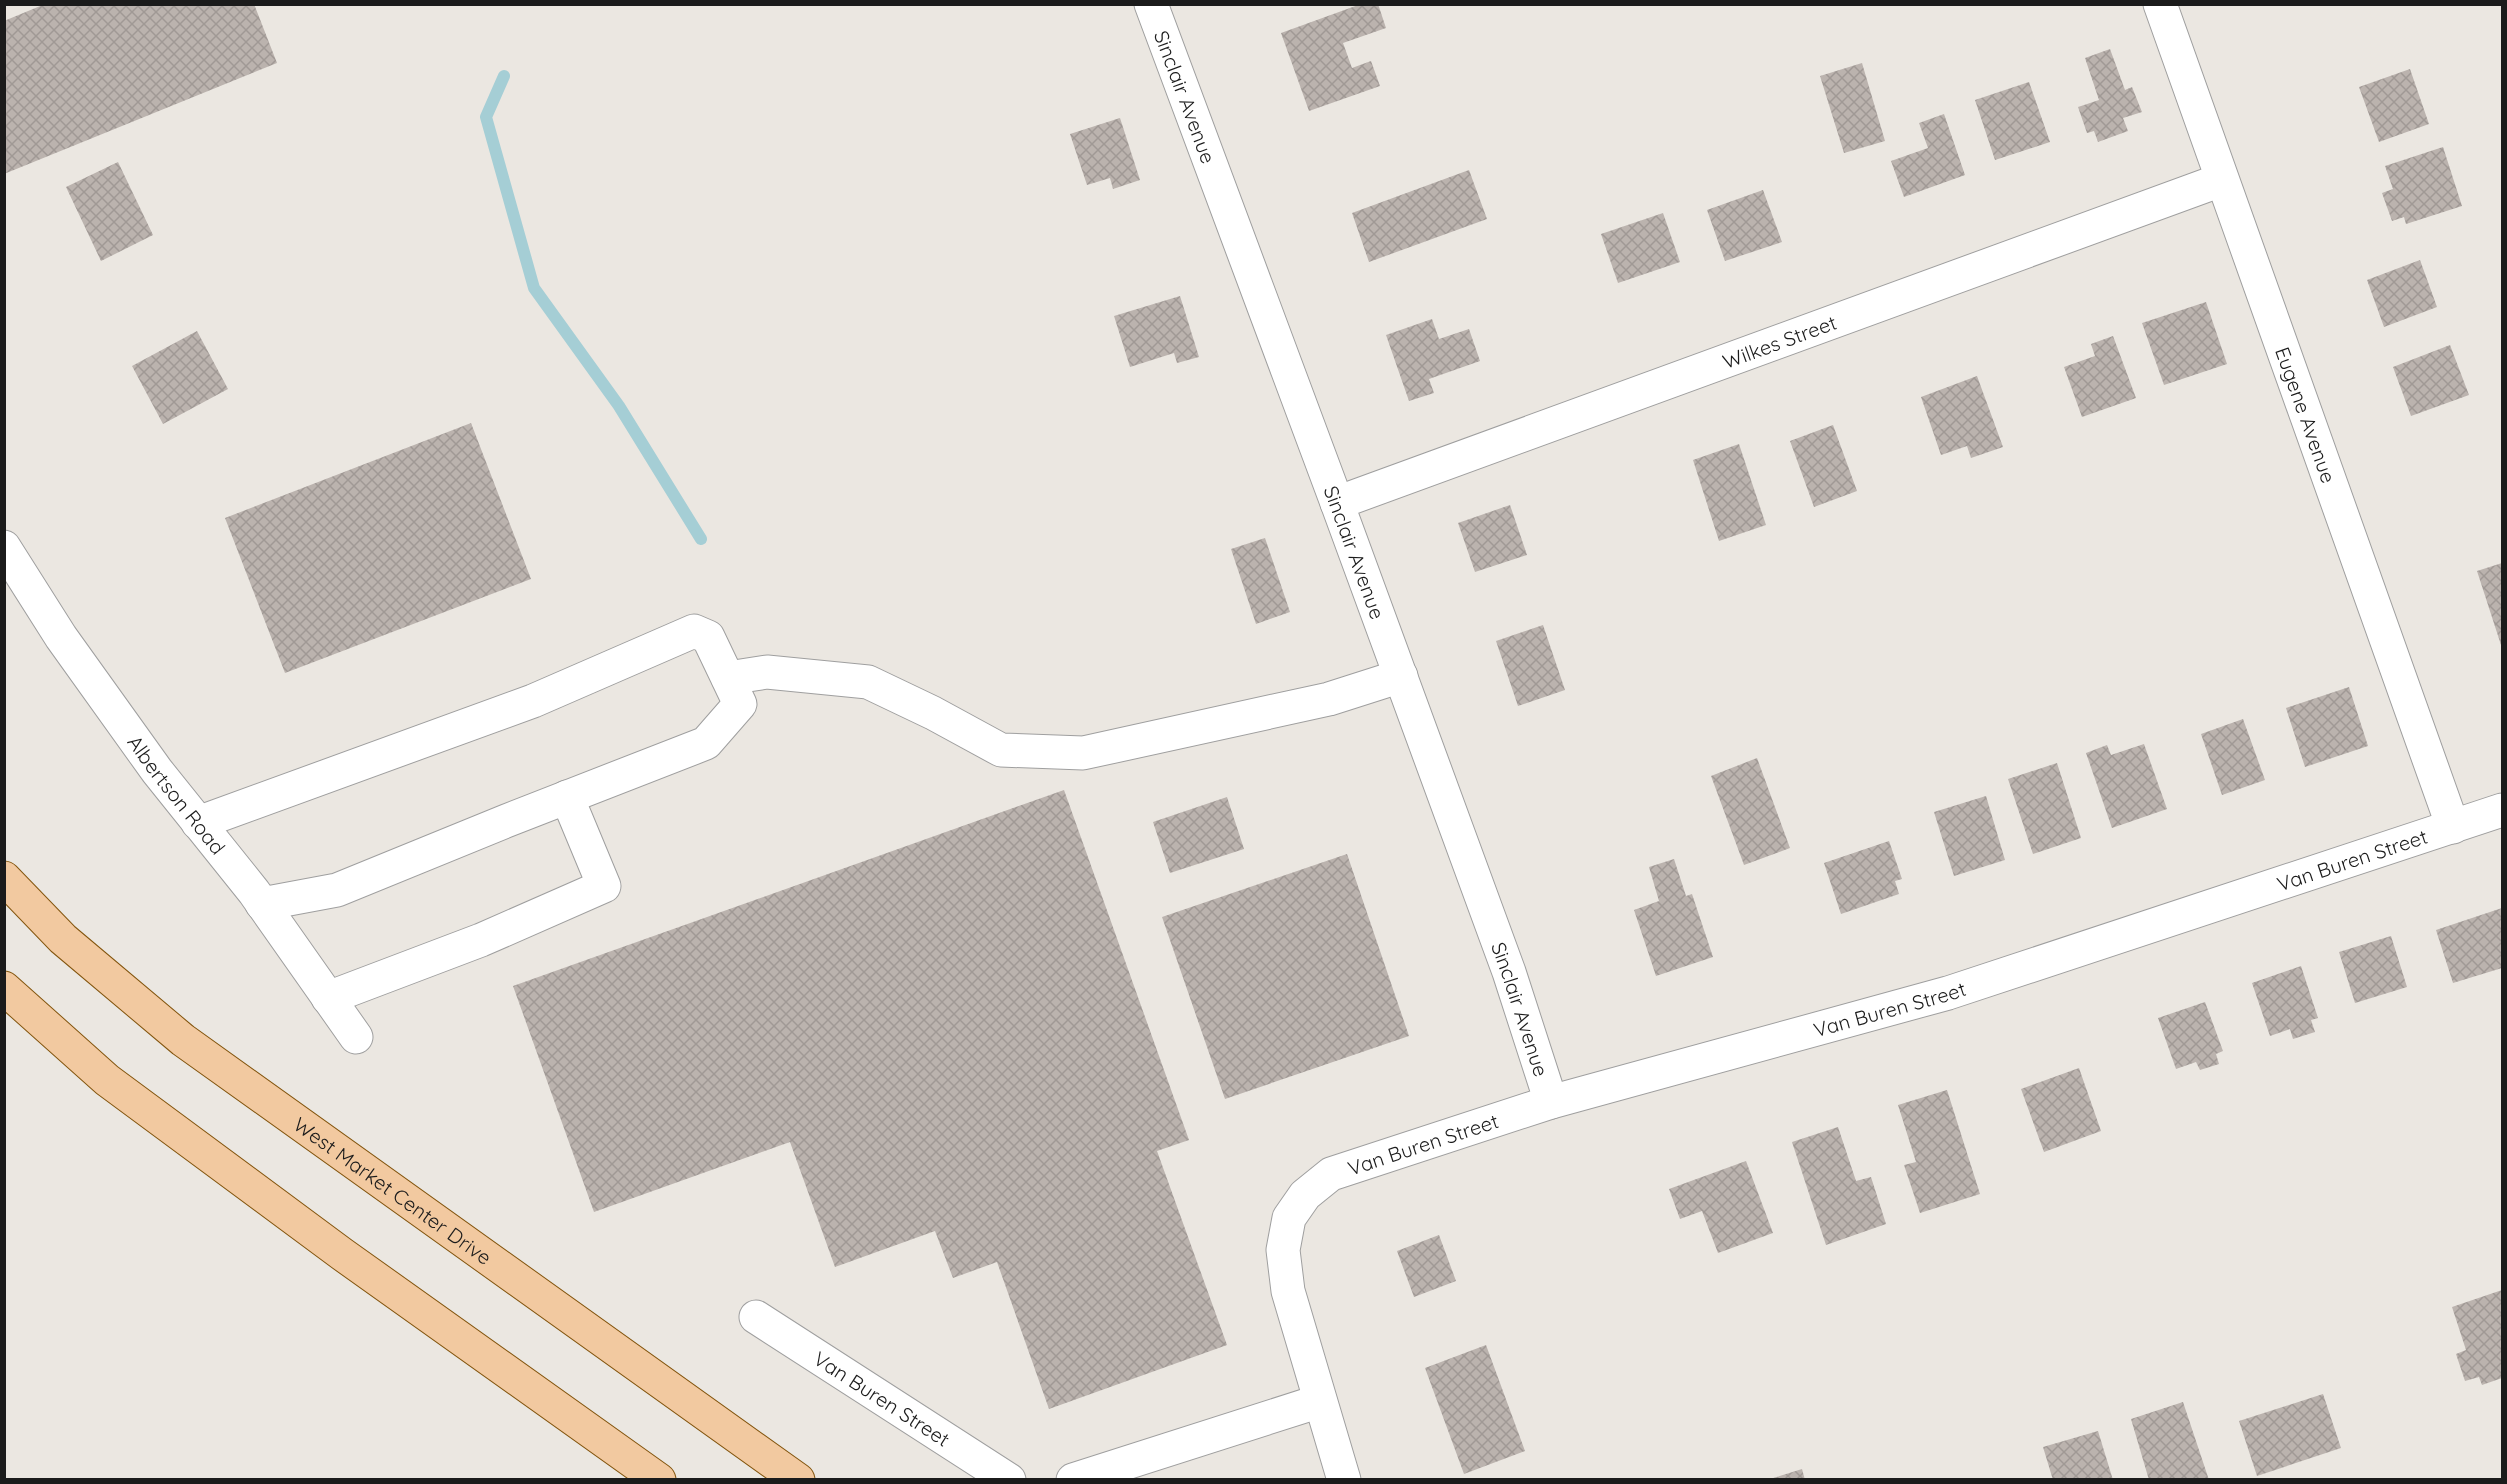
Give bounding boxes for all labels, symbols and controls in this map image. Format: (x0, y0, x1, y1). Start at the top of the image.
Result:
street label: Sinclair Avenue (1149, 27, 1222, 167)
street label: Wilkes Street (1719, 309, 1840, 374)
street label: Eugene Avenue (2271, 343, 2342, 486)
street label: Sinclair Avenue (1319, 482, 1391, 622)
street label: Albertson Road (123, 730, 231, 859)
street label: Van Buren Street (2274, 823, 2431, 896)
street label: Sinclair Avenue (1487, 938, 1554, 1080)
street label: Van Buren Street (1811, 975, 1969, 1042)
street label: Van Buren Street (1344, 1108, 1501, 1180)
street label: West Market Center Drive (289, 1111, 497, 1270)
street label: Van Buren Street (809, 1345, 955, 1451)

